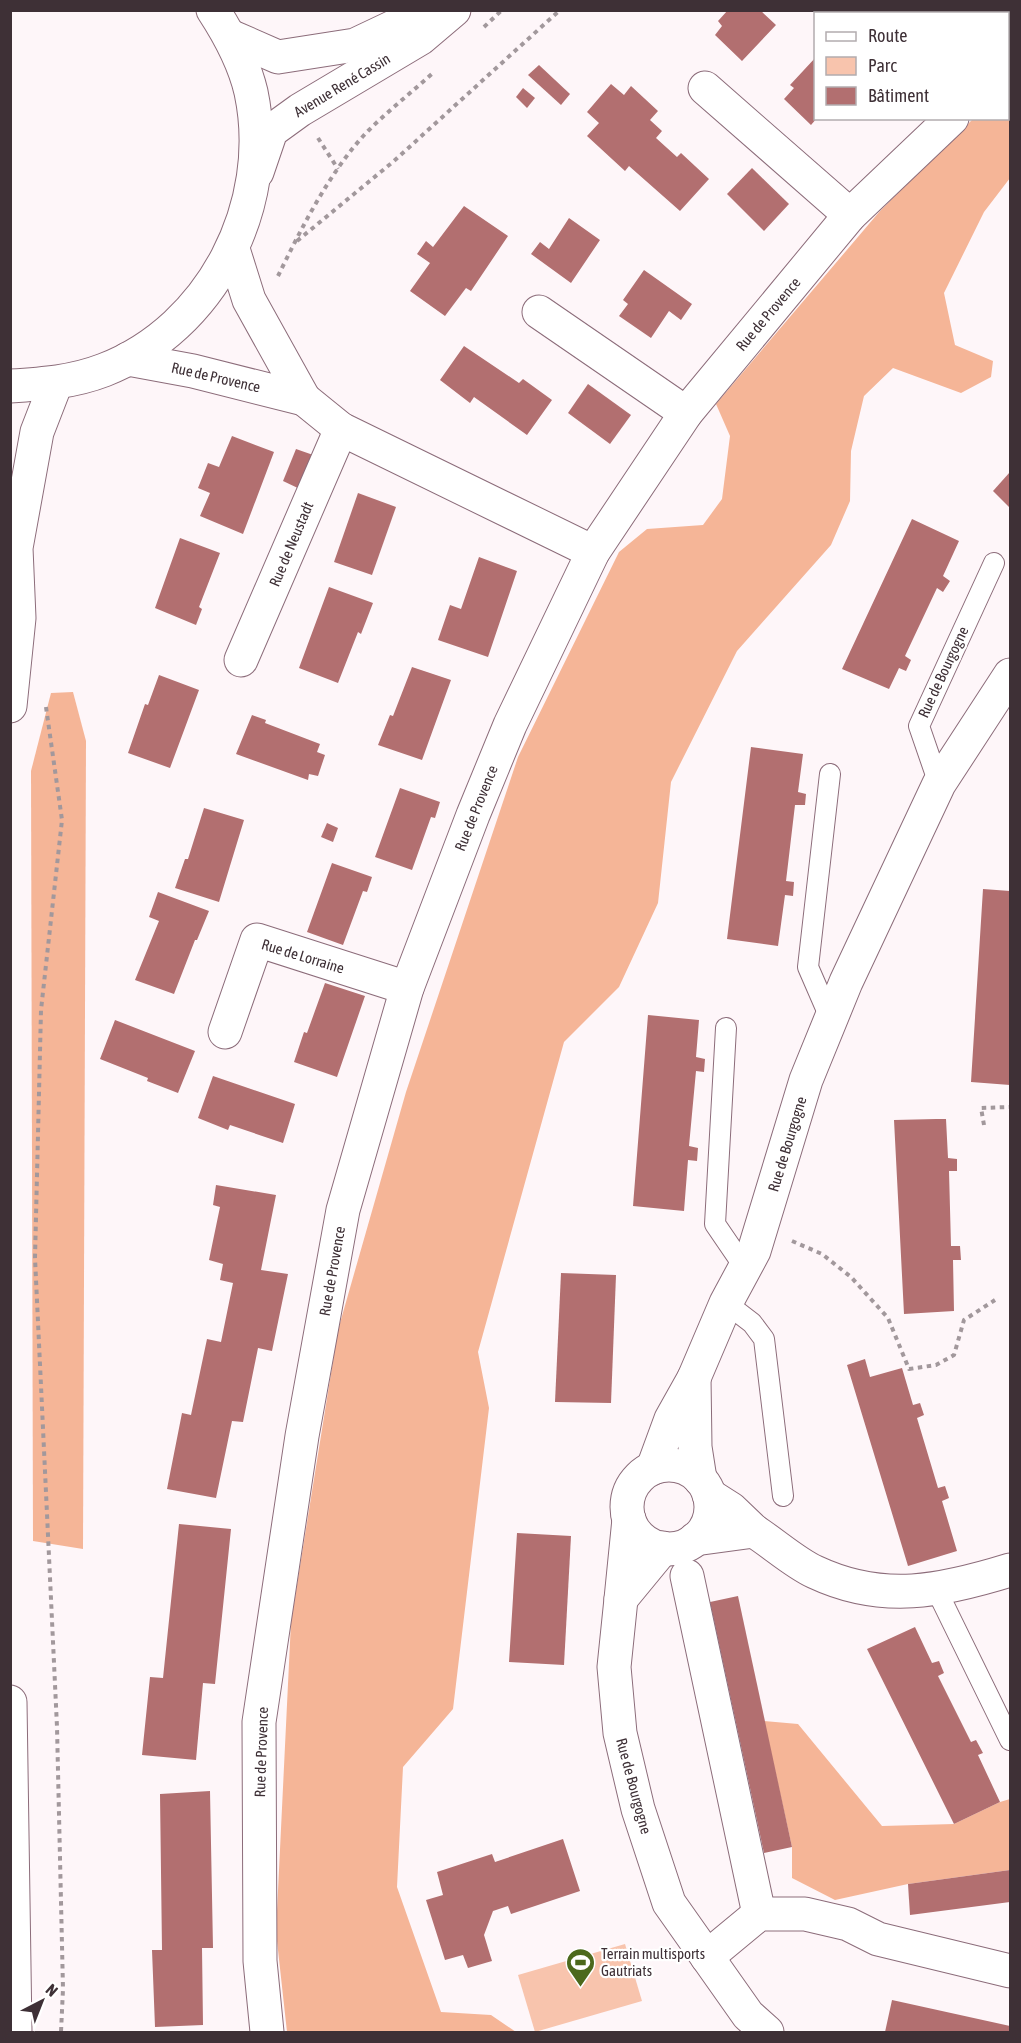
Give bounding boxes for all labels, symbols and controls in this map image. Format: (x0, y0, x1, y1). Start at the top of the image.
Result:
legend (814, 12, 1009, 120)
text: Route (868, 25, 907, 46)
street label: Avenue René Cassin (291, 50, 393, 120)
text: Parc (868, 55, 897, 76)
text: Bâtiment (868, 85, 929, 106)
street label: Rue de Provence (732, 274, 804, 354)
street label: Rue de Provence (170, 359, 262, 396)
street label: Rue de Neustadt (265, 499, 317, 589)
street label: Rue de Bourgogne (914, 624, 972, 720)
street label: Rue de Provence (451, 763, 501, 853)
street label: Rue de Lorraine (260, 935, 347, 977)
street label: Rue de Bourgogne (764, 1094, 810, 1194)
street label: Rue de Provence (316, 1225, 348, 1317)
street label: Rue de Provence (251, 1706, 271, 1798)
street label: Rue de Bourgogne (613, 1736, 655, 1836)
place label: Terrain multisports Gautriats (601, 1945, 705, 1979)
sports icon: Terrain multisports Gautriats (564, 1946, 596, 1988)
north arrow (12, 1971, 72, 2031)
text: N (43, 1980, 62, 2000)

